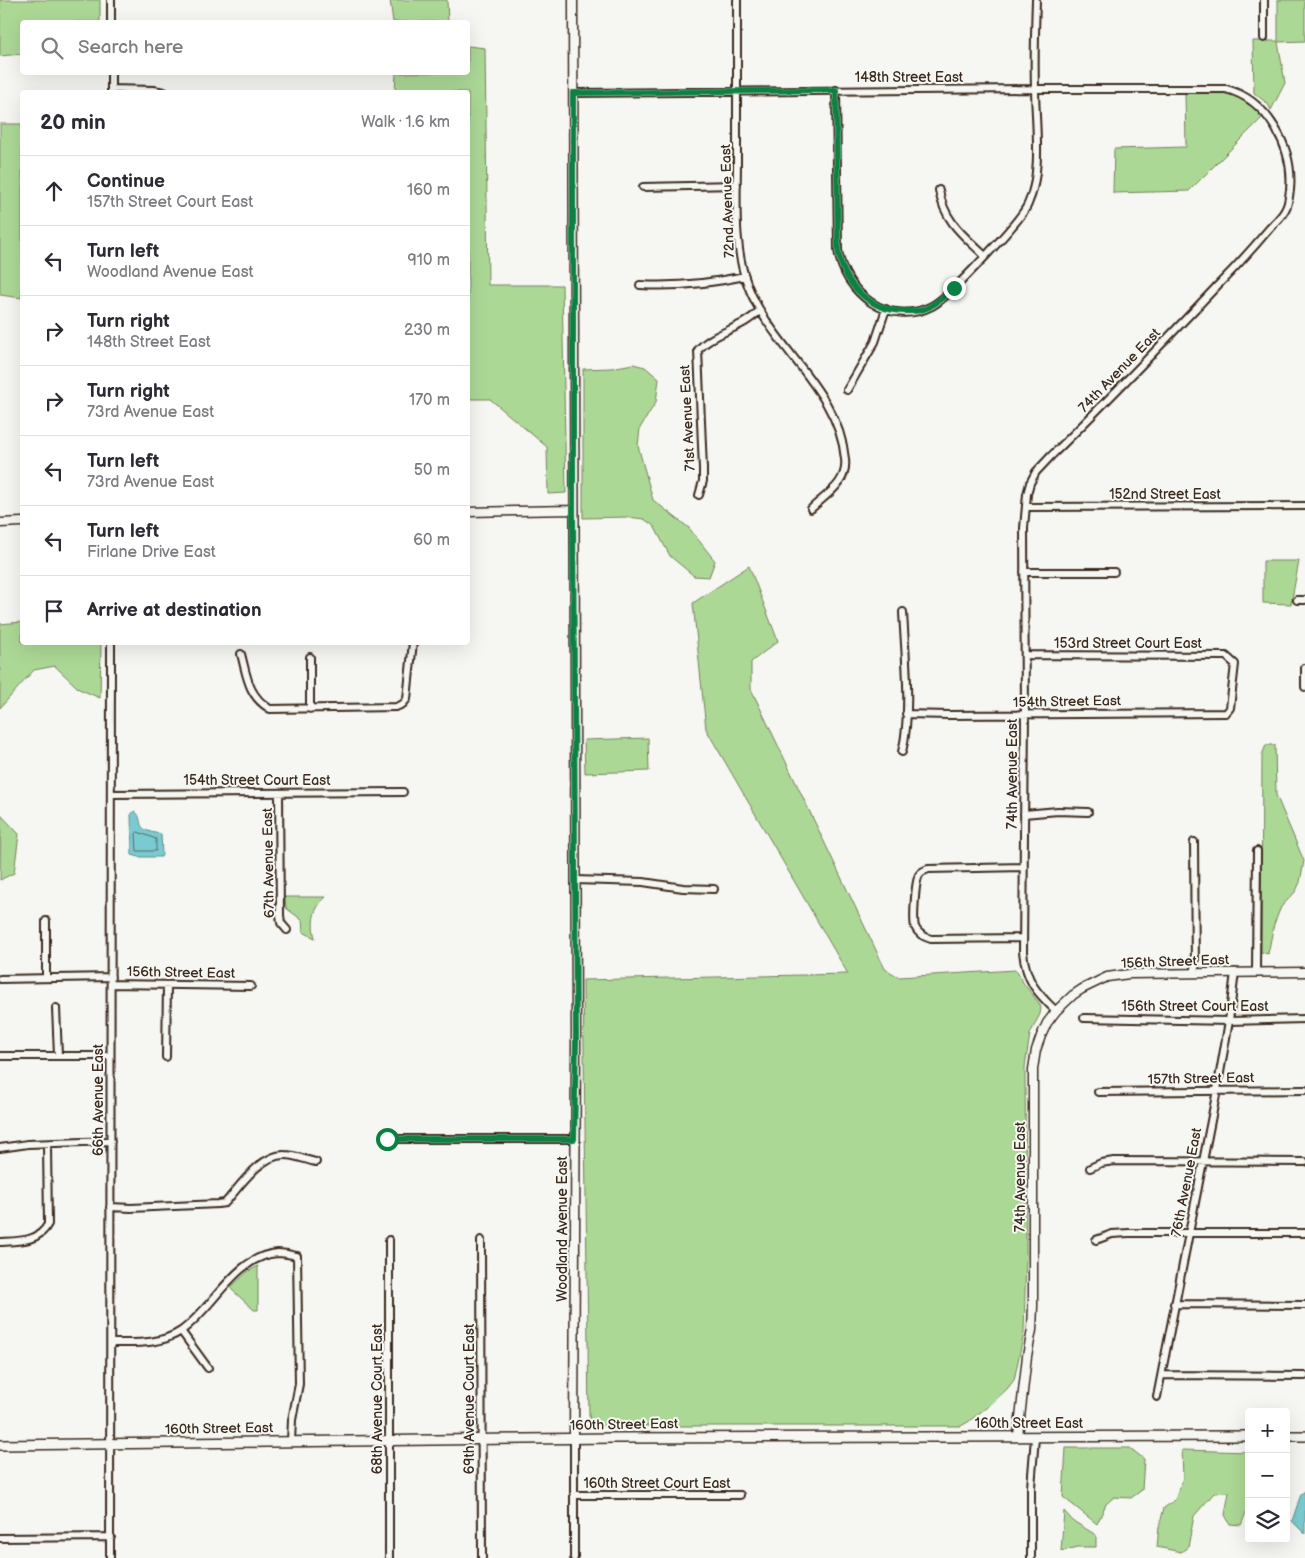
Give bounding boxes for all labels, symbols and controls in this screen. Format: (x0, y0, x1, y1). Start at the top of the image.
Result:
search box (20, 20, 470, 75)
icon: search (38, 34, 66, 62)
text: Search here (78, 36, 183, 59)
street label: 148th Street East (855, 69, 964, 86)
text: 20 min (40, 110, 106, 135)
text: Walk · 1.6 km (361, 113, 450, 132)
street label: 72nd Avenue East (717, 143, 738, 258)
text: Continue (87, 170, 165, 193)
icon: ahead (40, 177, 68, 205)
text: 160 m (407, 181, 450, 200)
text: 157th Street Court East (87, 193, 253, 212)
text: Turn left (87, 240, 159, 263)
icon: left (40, 247, 68, 275)
text: 910 m (408, 251, 450, 270)
text: Woodland Avenue East (87, 263, 254, 282)
route end (943, 277, 966, 300)
text: Turn right (87, 310, 170, 333)
icon: right (40, 317, 68, 345)
text: 230 m (404, 321, 450, 340)
street label: 74th Avenue East (1075, 324, 1164, 416)
text: 148th Street East (87, 333, 211, 352)
street label: 71st Avenue East (676, 364, 699, 472)
text: Turn right (87, 380, 170, 403)
icon: right (40, 387, 68, 415)
text: 170 m (409, 391, 450, 410)
text: 73rd Avenue East (87, 403, 214, 422)
text: Turn left (87, 450, 159, 473)
icon: left (40, 457, 68, 485)
text: 50 m (414, 461, 450, 480)
text: 73rd Avenue East (87, 473, 214, 492)
street label: 152nd Street East (1109, 486, 1222, 503)
text: Turn left (87, 520, 159, 543)
icon: left (40, 527, 68, 555)
text: 60 m (413, 531, 450, 550)
text: Firlane Drive East (87, 543, 216, 562)
icon: arrive (40, 597, 68, 625)
text: Arrive at destination (87, 599, 262, 622)
street label: 153rd Street Court East (1054, 635, 1203, 652)
street label: 154th Street East (1013, 692, 1122, 711)
street label: 74th Avenue East (1004, 718, 1021, 829)
street label: 154th Street Court East (184, 772, 331, 789)
street label: 67th Avenue East (259, 807, 278, 918)
street label: 156th Street East (1121, 951, 1230, 972)
street label: 156th Street East (127, 963, 236, 982)
street label: 156th Street Court East (1122, 998, 1269, 1015)
street label: 66th Avenue East (90, 1043, 107, 1156)
street label: 157th Street East (1148, 1069, 1255, 1088)
street label: 74th Avenue East (1012, 1121, 1029, 1232)
street label: 76th Avenue East (1168, 1126, 1206, 1238)
route start (376, 1128, 399, 1151)
street label: Woodland Avenue East (554, 1155, 571, 1302)
street label: 68th Avenue Court East (369, 1323, 386, 1474)
street label: 69th Avenue Court East (461, 1323, 478, 1474)
map controls (1245, 1408, 1290, 1543)
button: + (1245, 1408, 1290, 1453)
street label: 160th Street East (570, 1415, 679, 1434)
street label: 160th Street East (975, 1415, 1084, 1432)
street label: 160th Street East (165, 1419, 274, 1438)
button: − (1245, 1453, 1290, 1498)
street label: 160th Street Court East (583, 1475, 731, 1492)
button: layers (1245, 1498, 1290, 1543)

